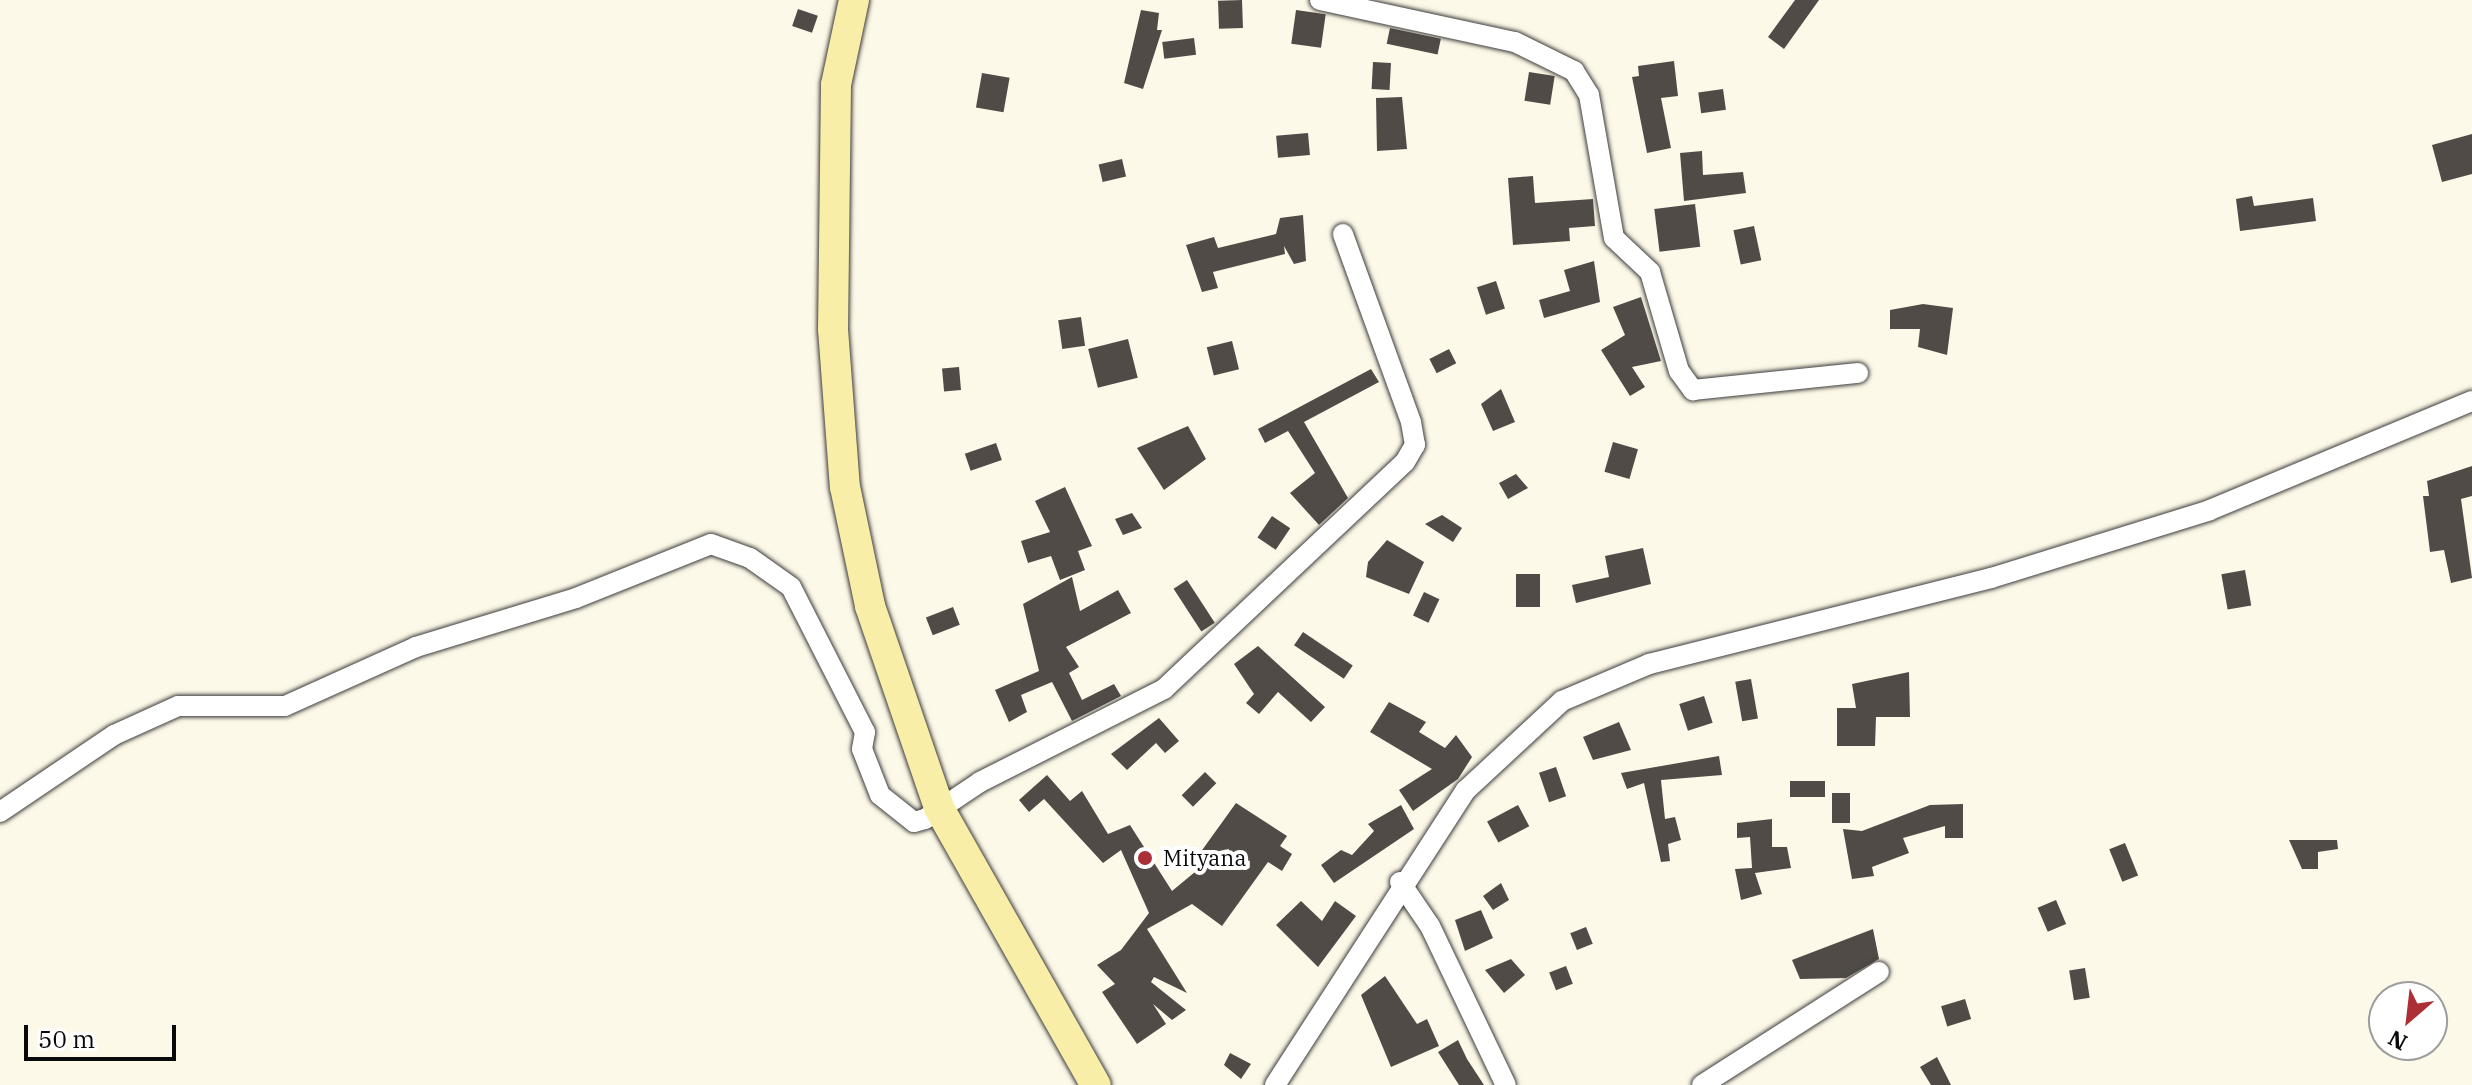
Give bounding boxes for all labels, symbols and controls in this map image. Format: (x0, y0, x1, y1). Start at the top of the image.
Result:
place label: Mityana (1163, 845, 1246, 871)
marker: Mityana (1134, 847, 1156, 869)
north arrow (2368, 981, 2448, 1061)
scale bar (28, 1009, 180, 1059)
text: 50 m (38, 1023, 95, 1055)
text: N (2383, 1024, 2412, 1058)

